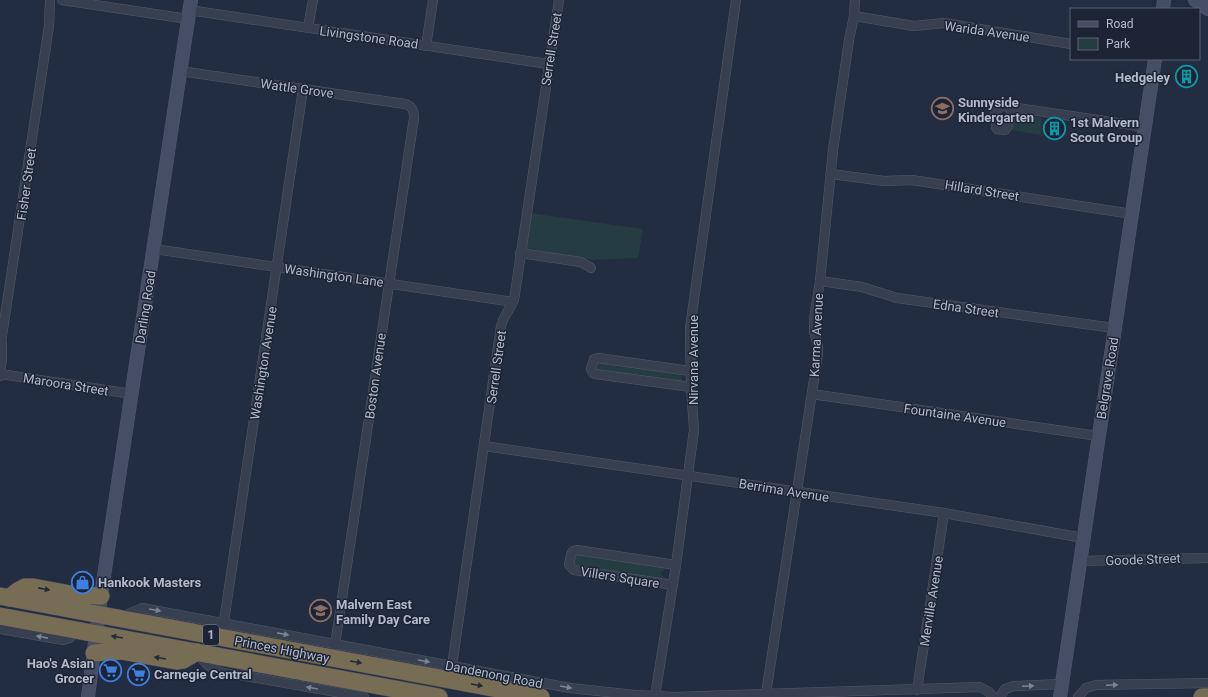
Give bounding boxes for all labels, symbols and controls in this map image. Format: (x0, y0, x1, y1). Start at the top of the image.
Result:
legend (1070, 8, 1200, 60)
street label: Serrell Street (538, 11, 565, 87)
text: Road (1106, 17, 1134, 31)
street label: Warida Avenue (943, 18, 1031, 45)
street label: Livingstone Road (319, 23, 419, 52)
text: Park (1106, 37, 1131, 51)
building icon: Hedgeley (1173, 64, 1199, 90)
place label: Hedgeley (1115, 70, 1170, 85)
street label: Wattle Grove (259, 76, 335, 101)
place label: Sunnyside Kindergarten (958, 95, 1034, 125)
school or university icon: Sunnyside Kindergarten (930, 96, 956, 122)
place label: 1st Malvern Scout Group (1070, 115, 1142, 145)
building icon: 1st Malvern Scout Group (1041, 116, 1067, 142)
street label: Fisher Street (14, 147, 39, 221)
street label: Hillard Street (944, 177, 1020, 204)
street label: Washington Lane (283, 261, 385, 290)
street label: Darling Road (132, 269, 159, 345)
street label: Karma Avenue (807, 293, 826, 377)
street label: Edna Street (932, 296, 1000, 321)
street label: Washington Avenue (247, 305, 280, 421)
street label: Nirvana Avenue (686, 315, 701, 405)
street label: Serrell Street (484, 329, 509, 405)
street label: Boston Avenue (362, 332, 389, 420)
street label: Belgrave Road (1094, 336, 1121, 420)
street label: Maroora Street (22, 370, 110, 399)
street label: Fountaine Avenue (903, 401, 1007, 430)
street label: Berrima Avenue (738, 476, 830, 505)
street label: Goode Street (1105, 551, 1181, 568)
street label: Merville Avenue (917, 555, 946, 647)
street label: Villers Square (579, 564, 660, 591)
shop icon: Hankook Masters (69, 569, 95, 595)
place label: Hankook Masters (98, 575, 201, 590)
one-way arrow (38, 587, 50, 593)
place label: Malvern East Family Day Care (336, 597, 430, 627)
school or university icon: Malvern East Family Day Care (307, 598, 333, 624)
one-way arrow (149, 607, 161, 613)
road number: 1 (203, 625, 219, 645)
one-way arrow (276, 632, 289, 638)
one-way arrow (36, 633, 48, 639)
street label: Princes Highway (233, 633, 331, 666)
one-way arrow (111, 634, 123, 640)
one-way arrow (154, 655, 166, 661)
place label: Hao's Asian Grocer (27, 656, 94, 686)
supermarket icon: Hao's Asian Grocer (97, 657, 123, 683)
one-way arrow (418, 658, 430, 664)
street label: Dandenong Road (444, 658, 544, 691)
one-way arrow (349, 660, 362, 666)
supermarket icon: Carnegie Central (125, 661, 151, 687)
place label: Carnegie Central (154, 667, 252, 682)
one-way arrow (1106, 681, 1118, 688)
one-way arrow (471, 682, 483, 688)
one-way arrow (1022, 682, 1034, 689)
one-way arrow (306, 684, 318, 690)
one-way arrow (560, 684, 572, 690)

